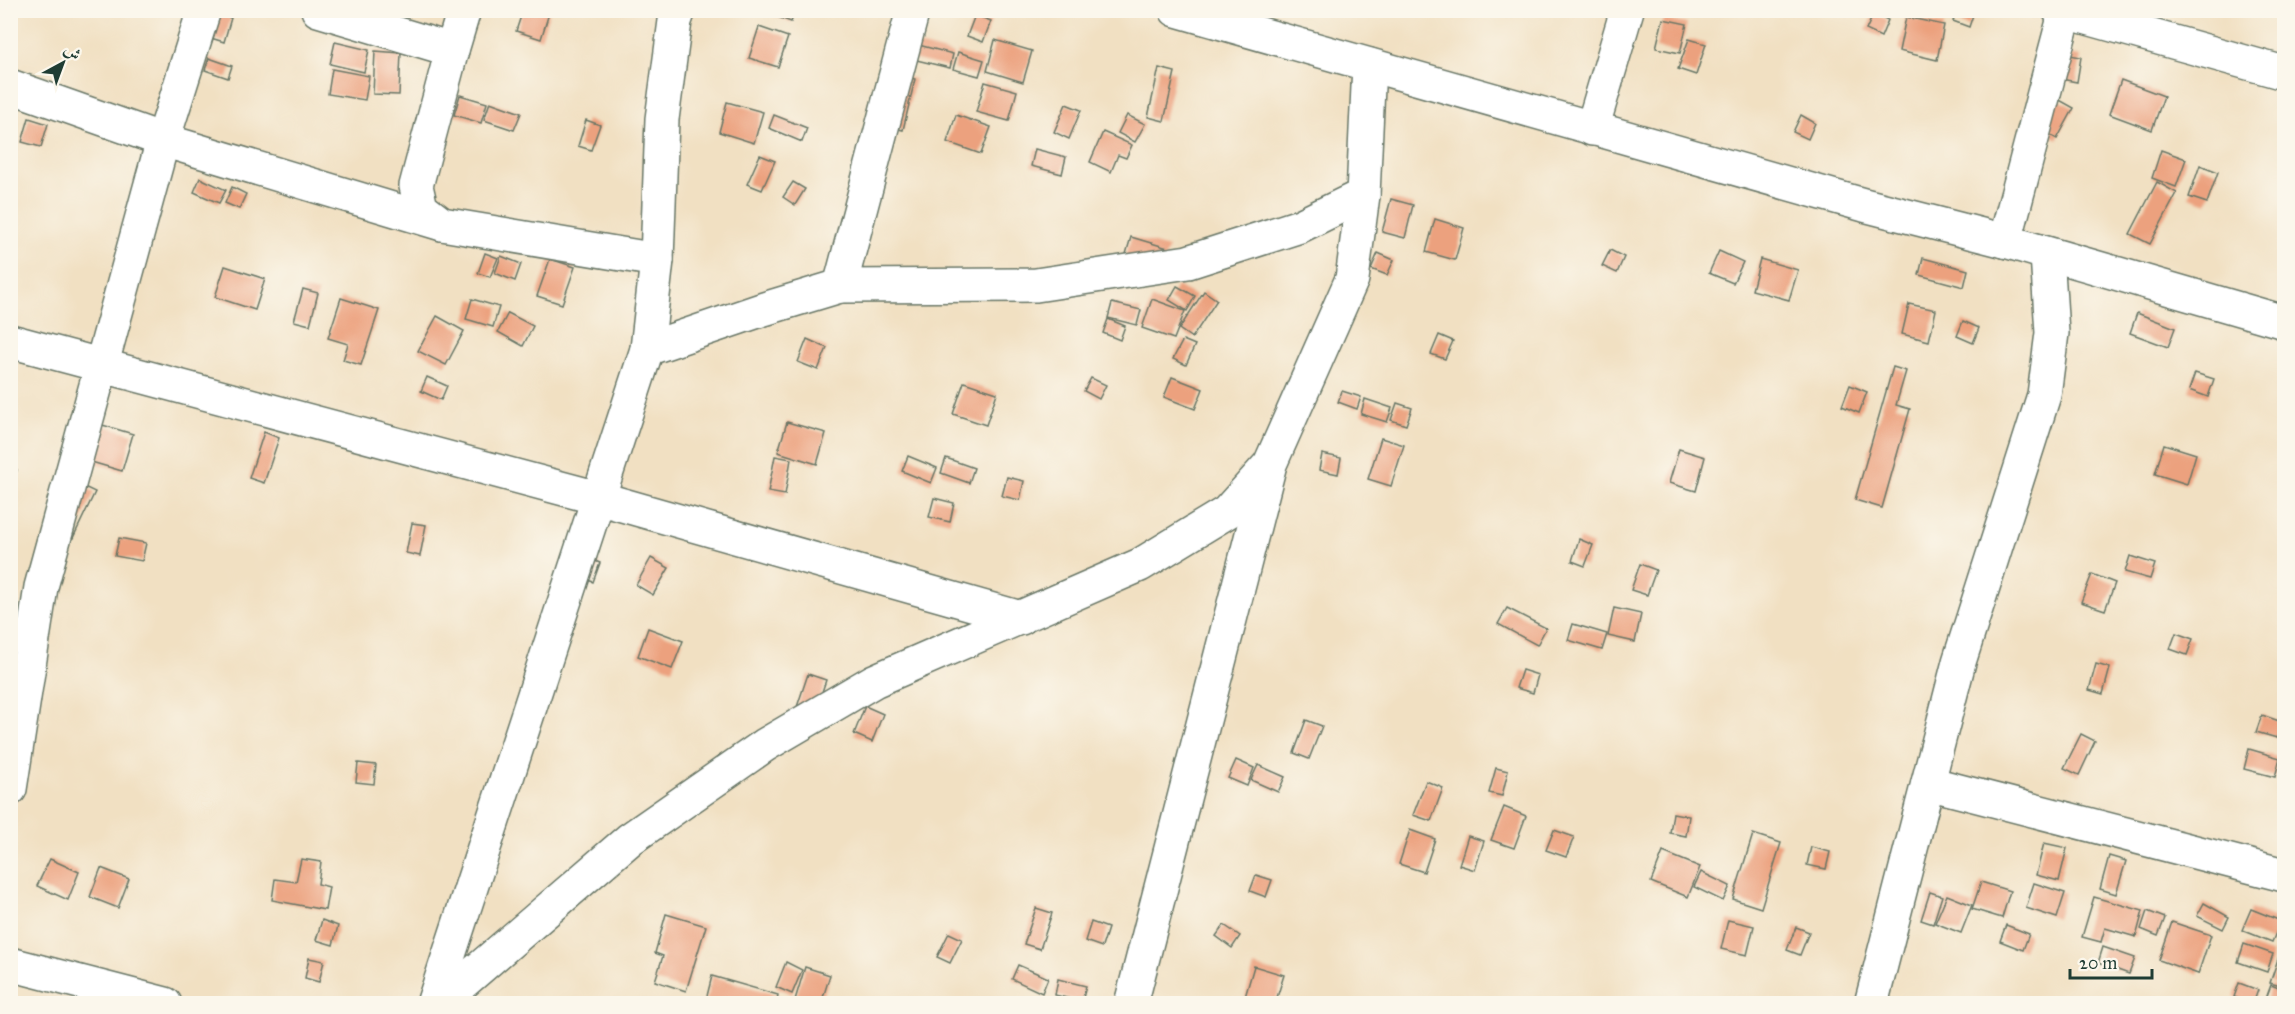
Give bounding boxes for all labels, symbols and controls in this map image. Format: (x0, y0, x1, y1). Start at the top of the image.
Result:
north arrow (33, 33, 93, 93)
text: ش (60, 40, 85, 64)
scale bar (2070, 942, 2152, 980)
text: 20 m (2079, 952, 2117, 974)

